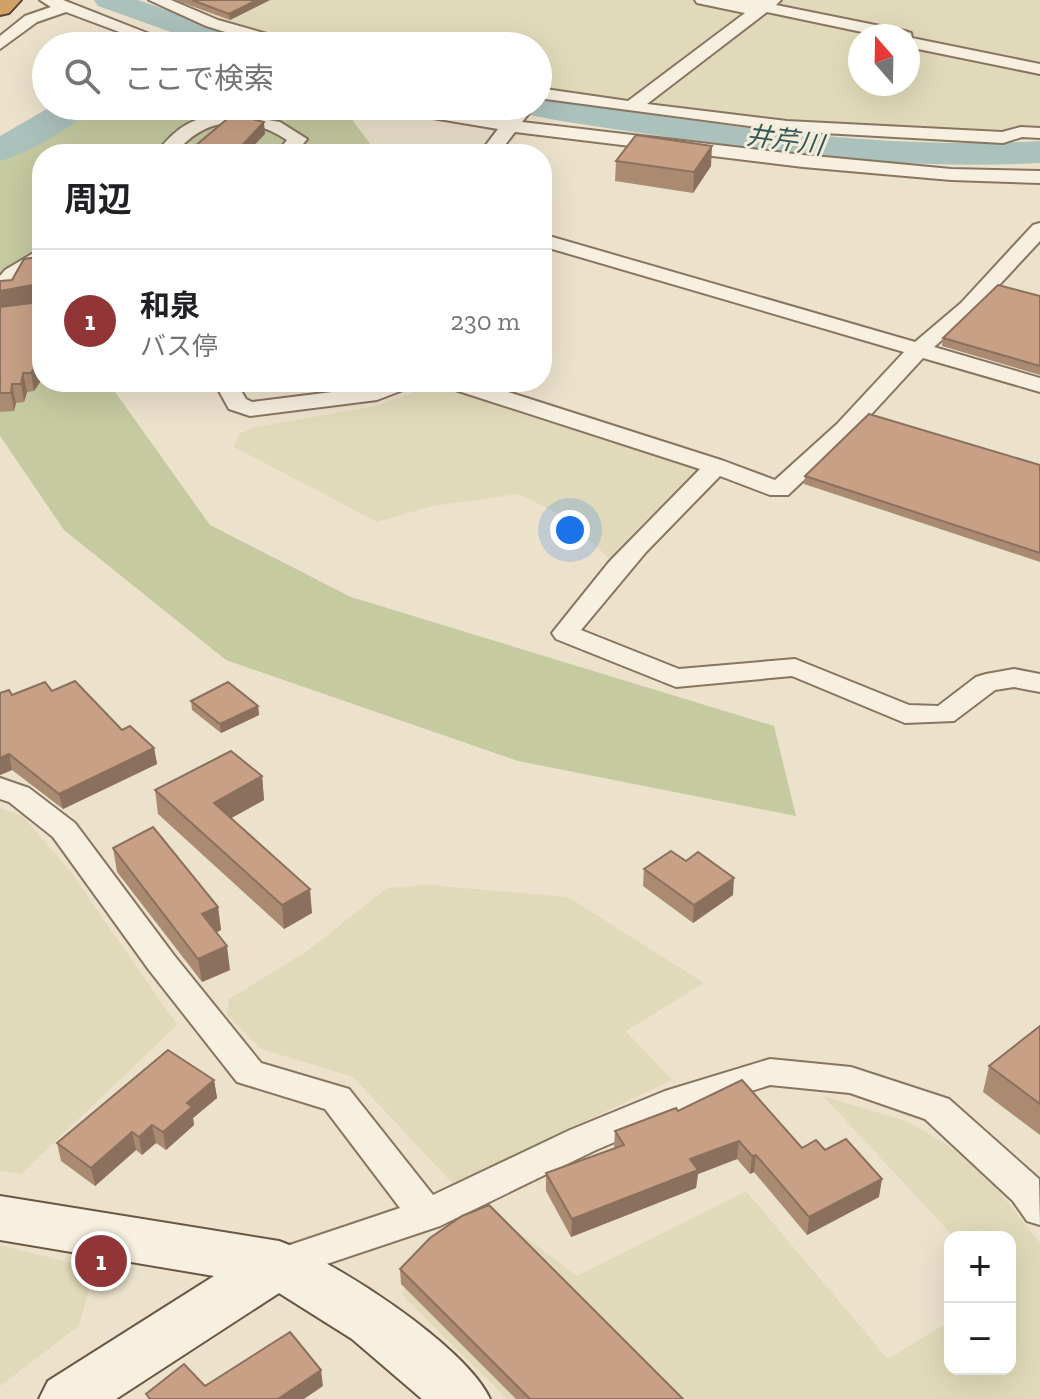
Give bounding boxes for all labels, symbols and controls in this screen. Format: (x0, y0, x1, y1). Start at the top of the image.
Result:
north arrow (848, 24, 920, 96)
search box (32, 32, 552, 120)
icon: search (60, 54, 104, 98)
text: ここで検索 (124, 61, 274, 97)
water label: 井芹川 (744, 119, 829, 162)
text: 周辺 (64, 179, 132, 220)
text: 和泉 (140, 288, 200, 324)
text: 1 (85, 305, 95, 337)
text: 230 m (451, 305, 520, 337)
text: バス停 (140, 330, 218, 362)
your location (550, 510, 590, 550)
pin: 1 (75, 1231, 127, 1291)
map controls (944, 1231, 1016, 1375)
button: + (944, 1231, 1016, 1303)
button: − (944, 1303, 1016, 1375)

